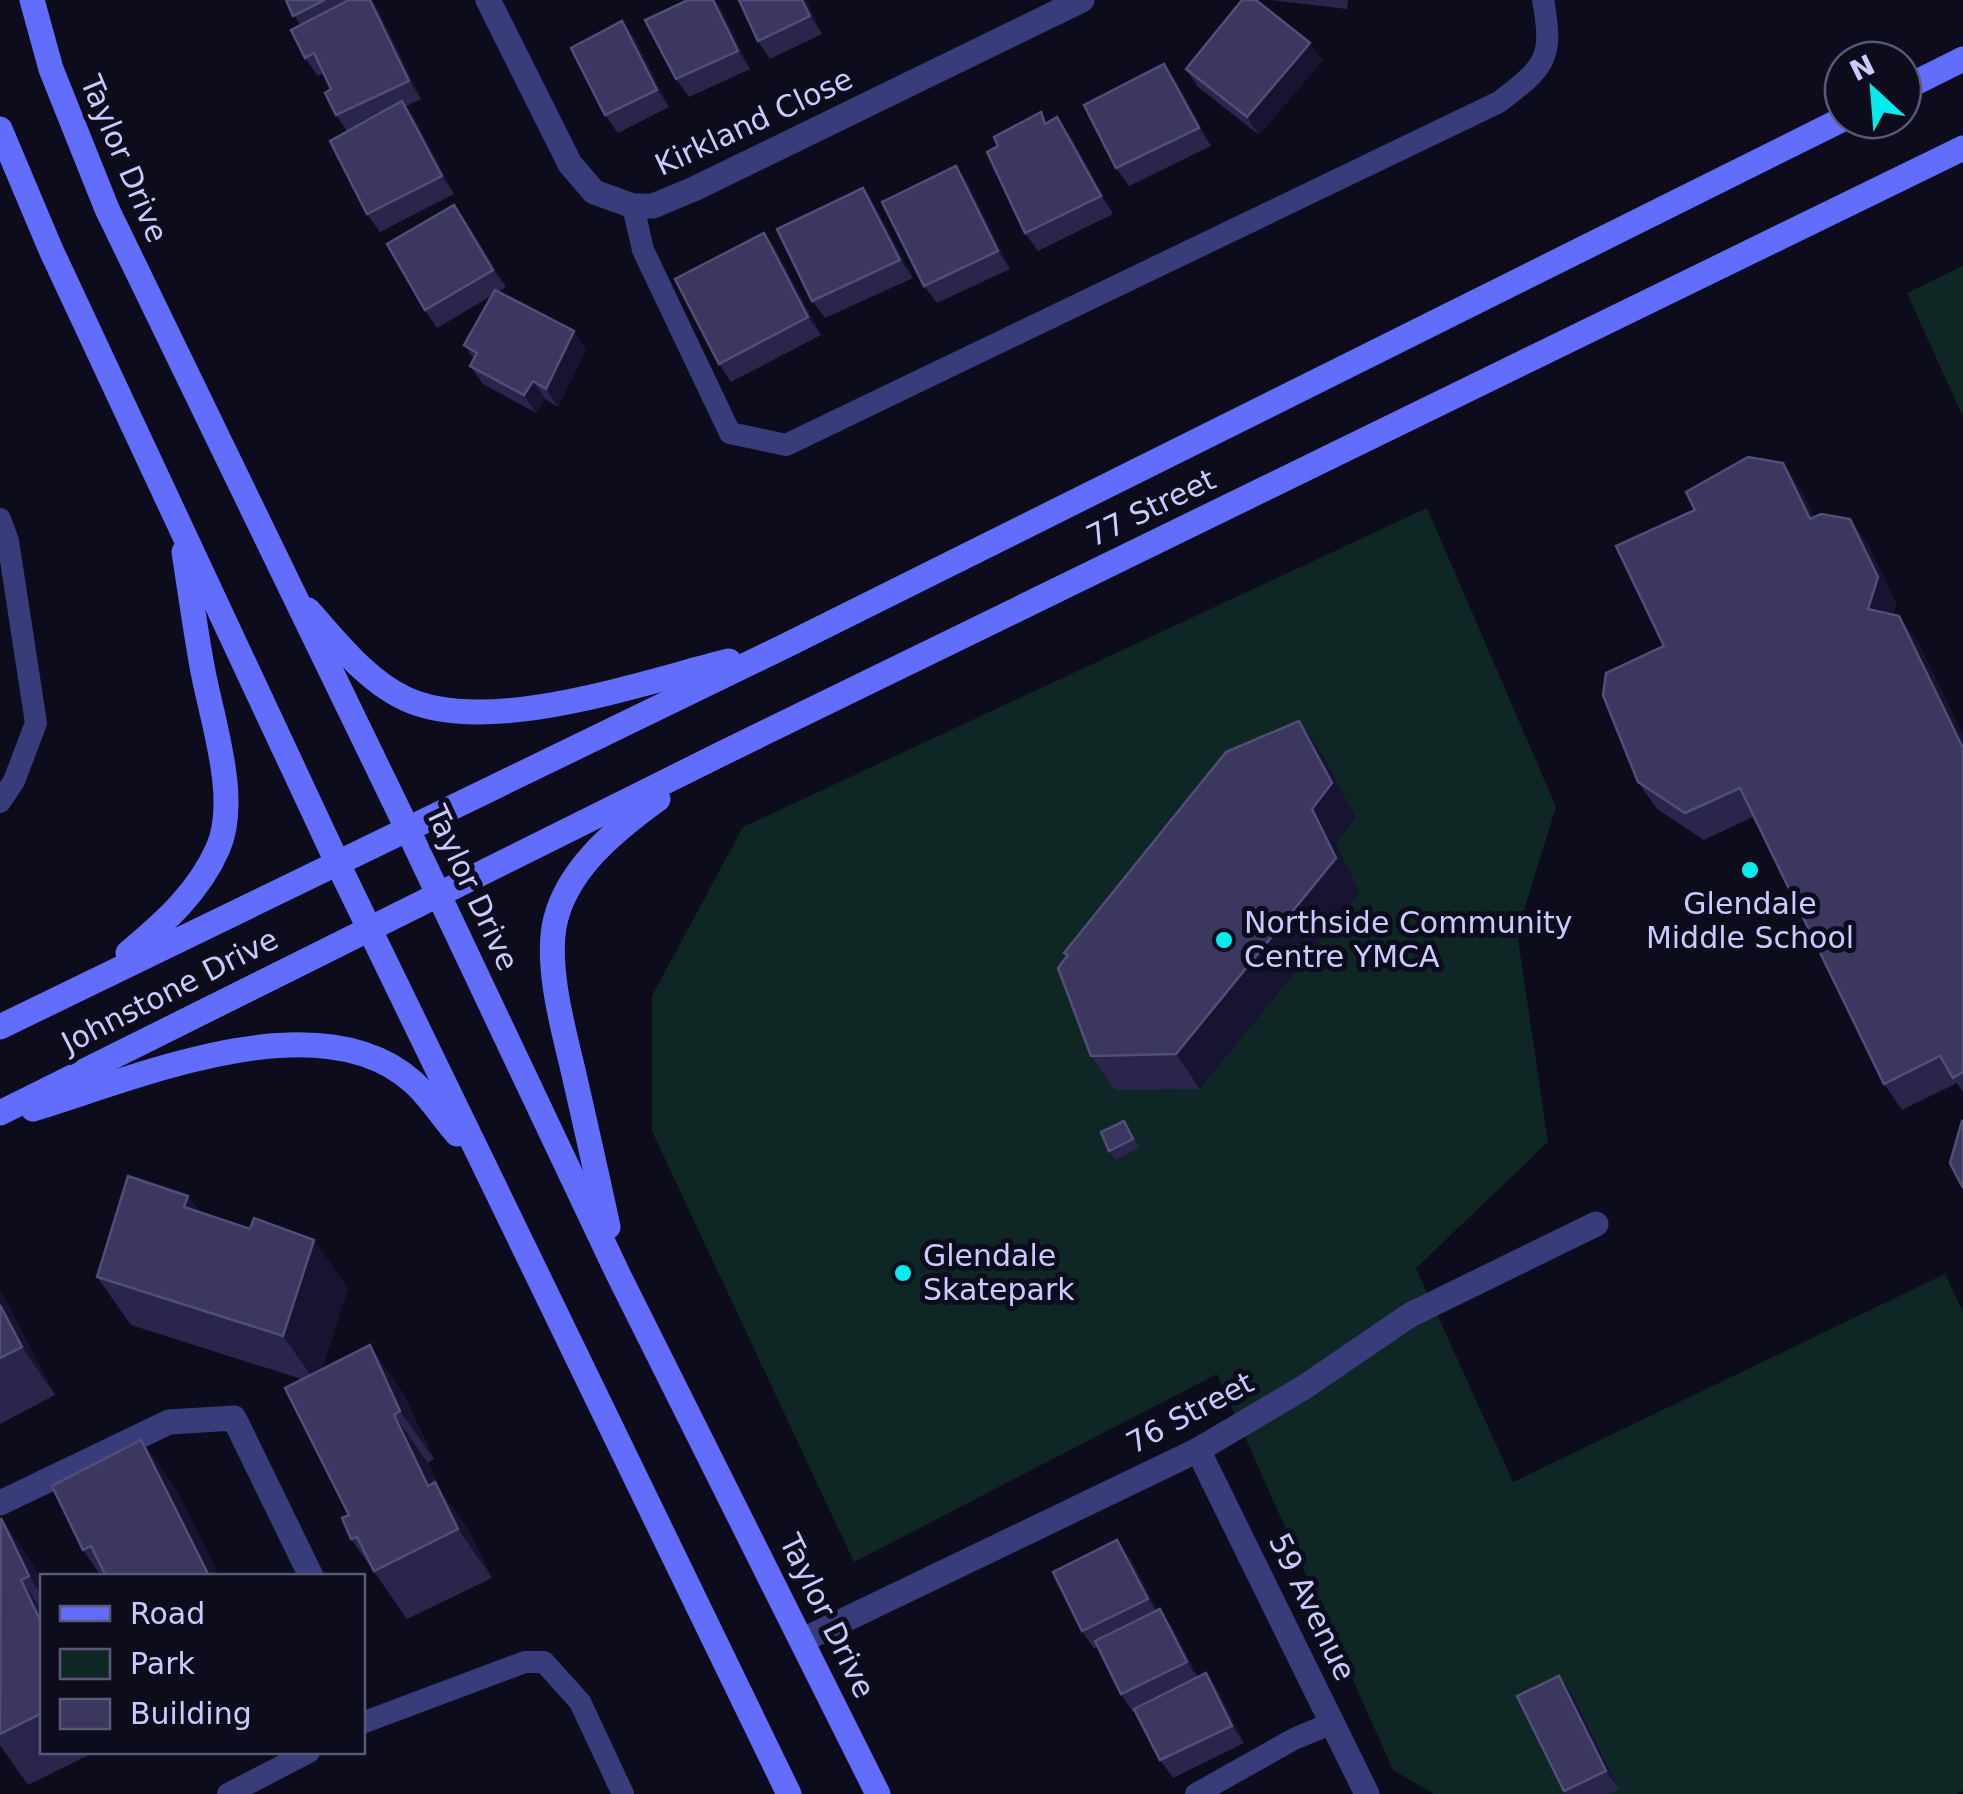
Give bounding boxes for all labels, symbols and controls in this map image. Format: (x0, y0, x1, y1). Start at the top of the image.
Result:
north arrow (1823, 40, 1923, 140)
text: N (1844, 48, 1880, 88)
street label: Kirkland Close (650, 61, 858, 183)
street label: Taylor Drive (73, 69, 175, 248)
street label: 77 Street (1081, 461, 1221, 554)
street label: Taylor Drive (419, 799, 526, 976)
marker: Glendale Middle School (1739, 859, 1761, 881)
place label: Glendale Middle School (1646, 886, 1854, 955)
place label: Northside Community Centre YMCA (1244, 905, 1573, 974)
street label: Johnstone Drive (54, 921, 284, 1061)
marker: Northside Community Centre YMCA (1213, 929, 1235, 951)
place label: Glendale Skatepark (923, 1238, 1075, 1307)
marker: Glendale Skatepark (892, 1262, 914, 1284)
street label: 76 Street (1120, 1364, 1259, 1461)
street label: Taylor Drive (772, 1527, 882, 1703)
street label: 59 Avenue (1262, 1528, 1363, 1686)
legend (40, 1574, 365, 1754)
text: Road (130, 1596, 205, 1631)
text: Park (130, 1646, 195, 1681)
text: Building (130, 1696, 252, 1731)

